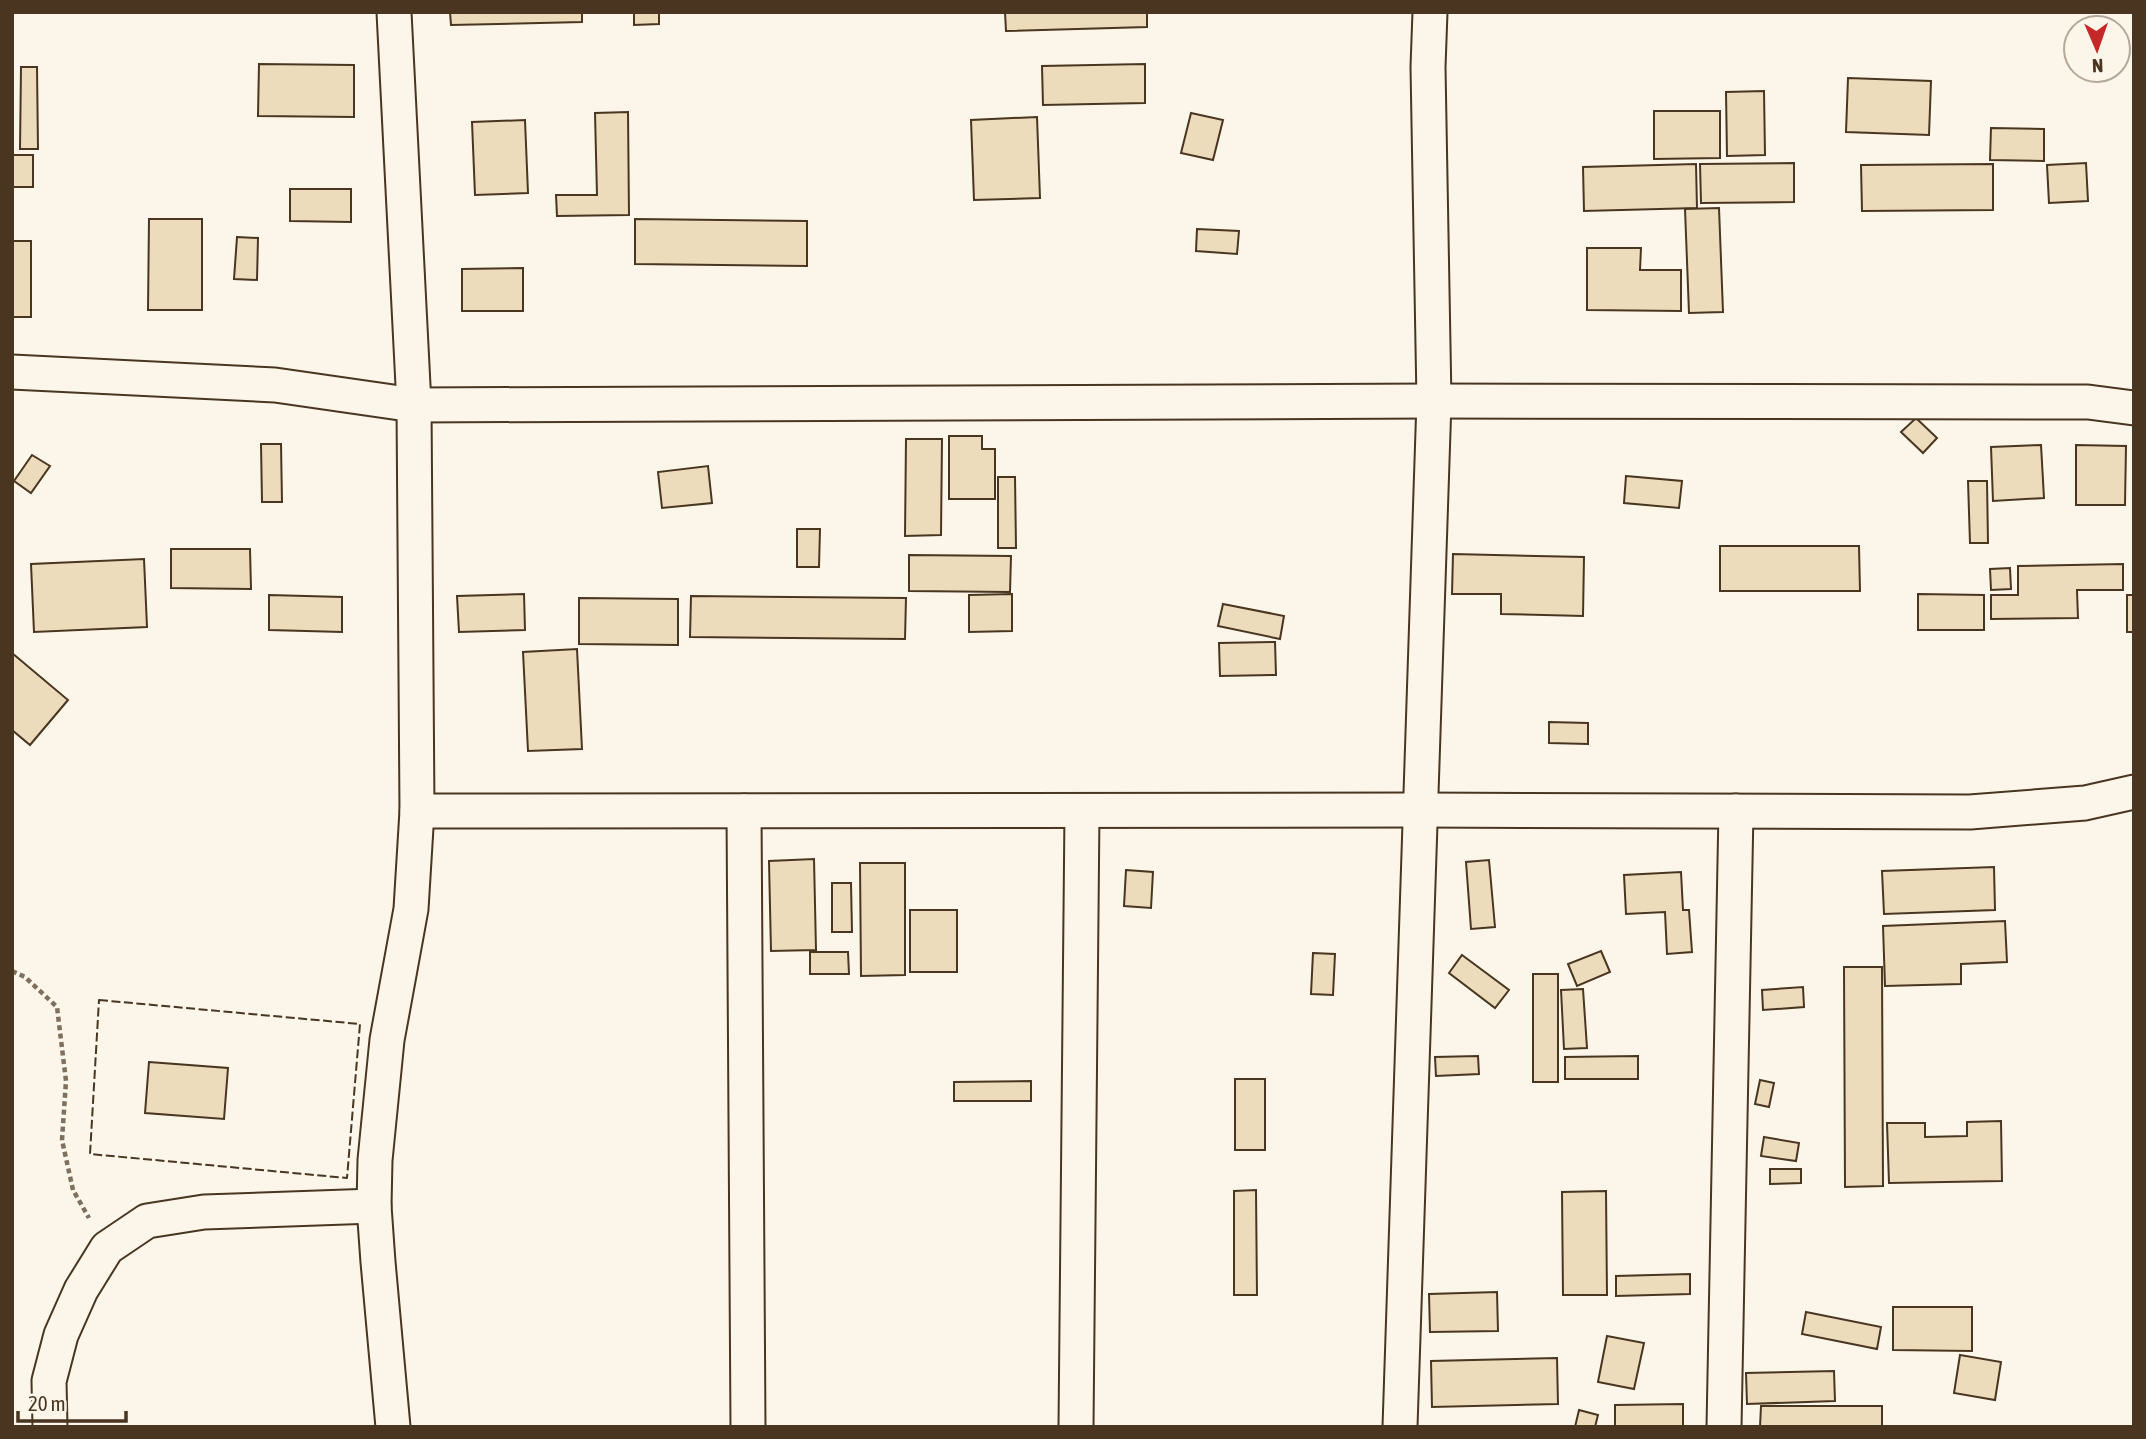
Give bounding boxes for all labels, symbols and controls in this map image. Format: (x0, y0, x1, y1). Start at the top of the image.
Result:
north arrow (2062, 14, 2132, 84)
text: N (2092, 55, 2104, 77)
scale bar (18, 1380, 126, 1424)
text: 20 m (28, 1391, 66, 1415)

